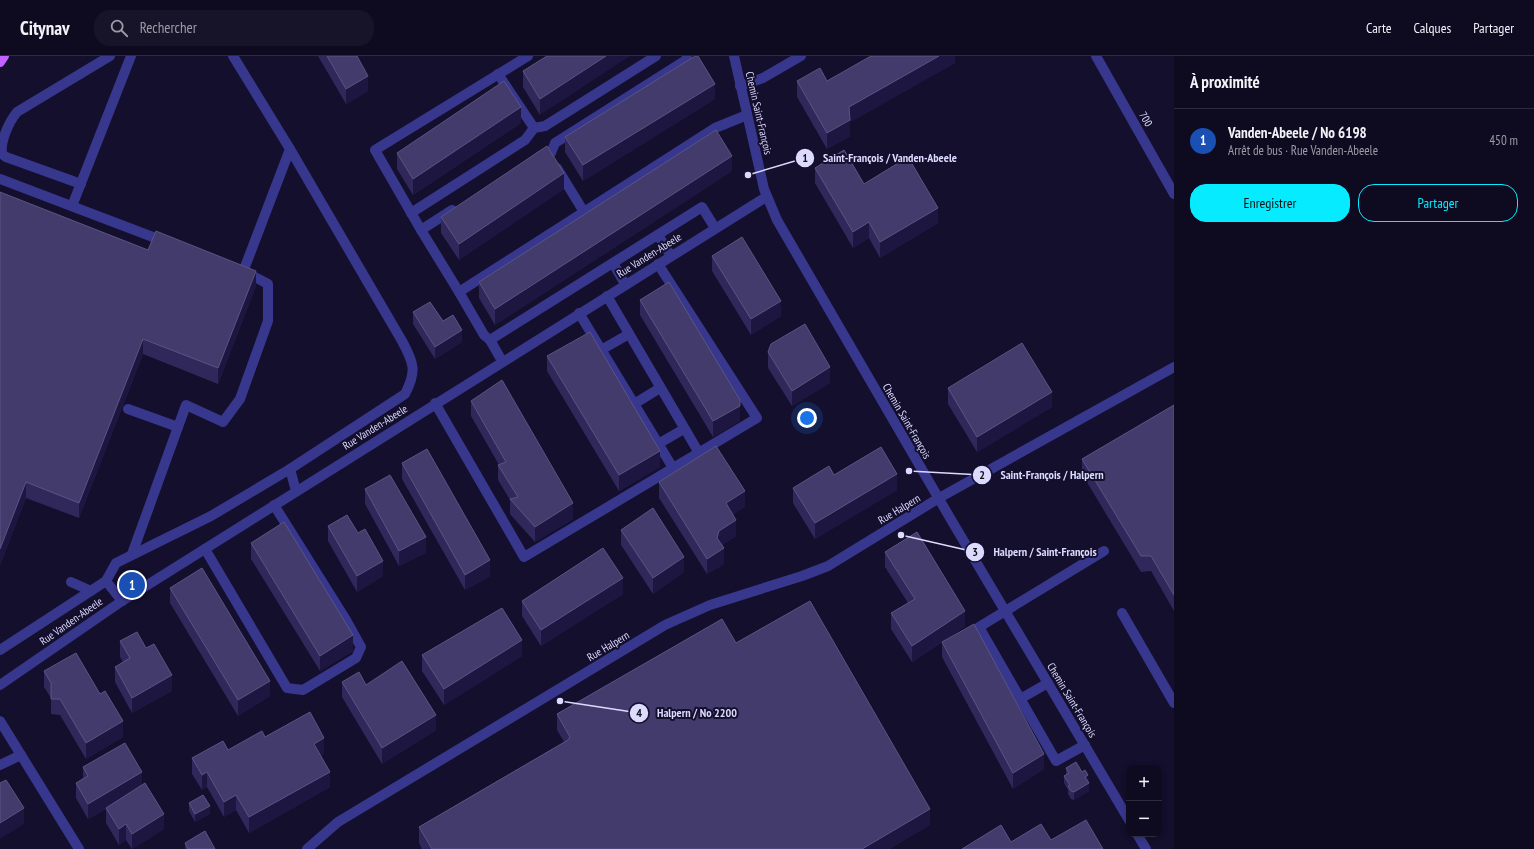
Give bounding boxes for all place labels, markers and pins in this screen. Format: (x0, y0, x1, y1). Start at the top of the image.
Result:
callout: Saint-François / Vanden-Abeele (795, 146, 965, 170)
callout: Saint-François / Halpern (972, 463, 1112, 487)
callout: Halpern / Saint-François (965, 540, 1104, 564)
pin: 1 (119, 570, 145, 600)
callout: Halpern / No 2200 (629, 701, 745, 725)

